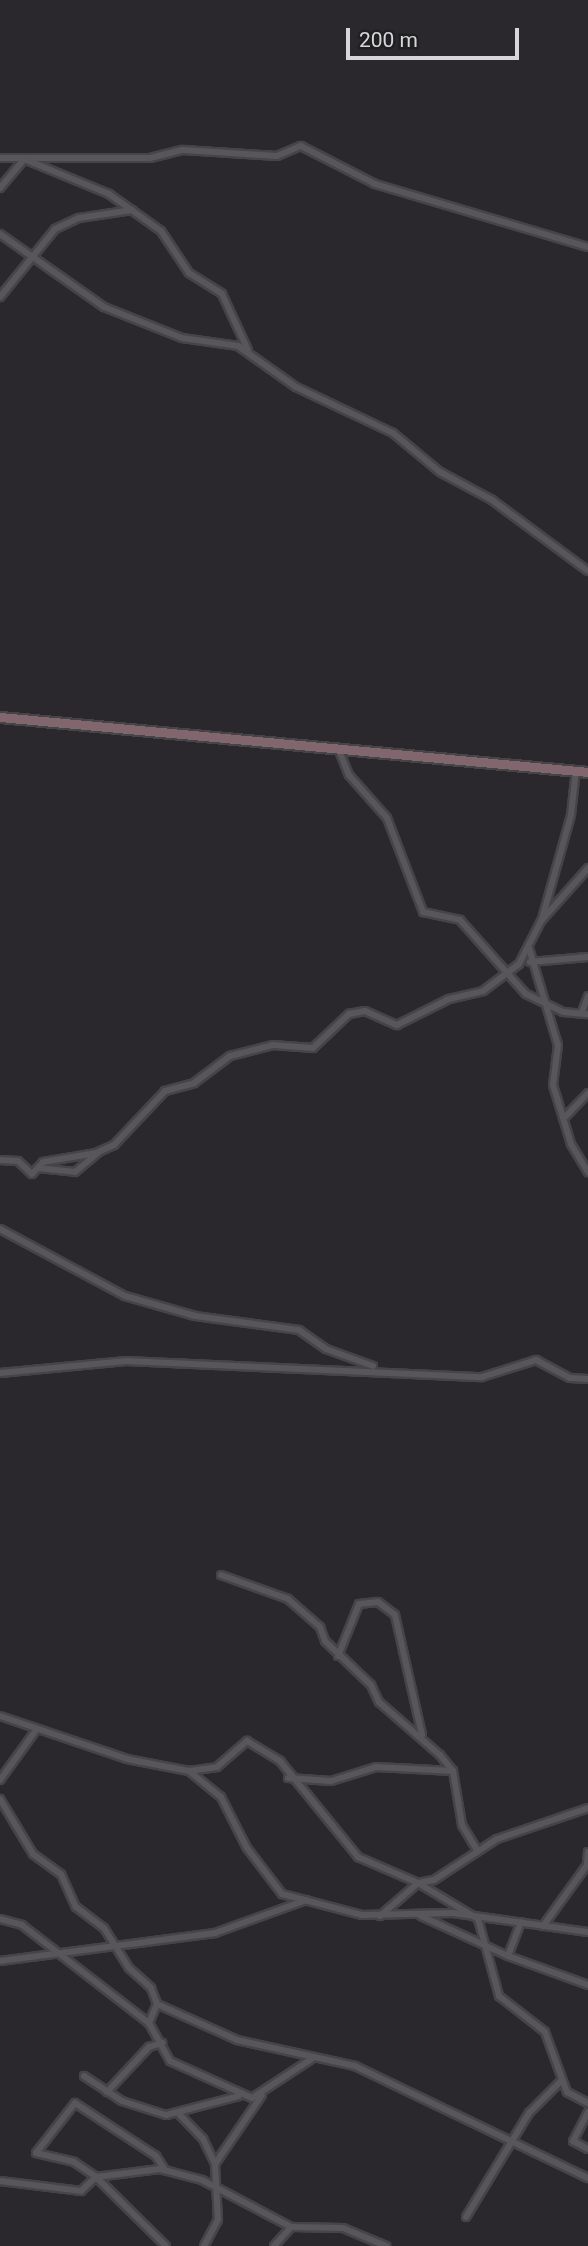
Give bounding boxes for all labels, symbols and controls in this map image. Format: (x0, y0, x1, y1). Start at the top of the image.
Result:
scale bar (350, 14, 523, 58)
text: 200 m (359, 28, 418, 52)

